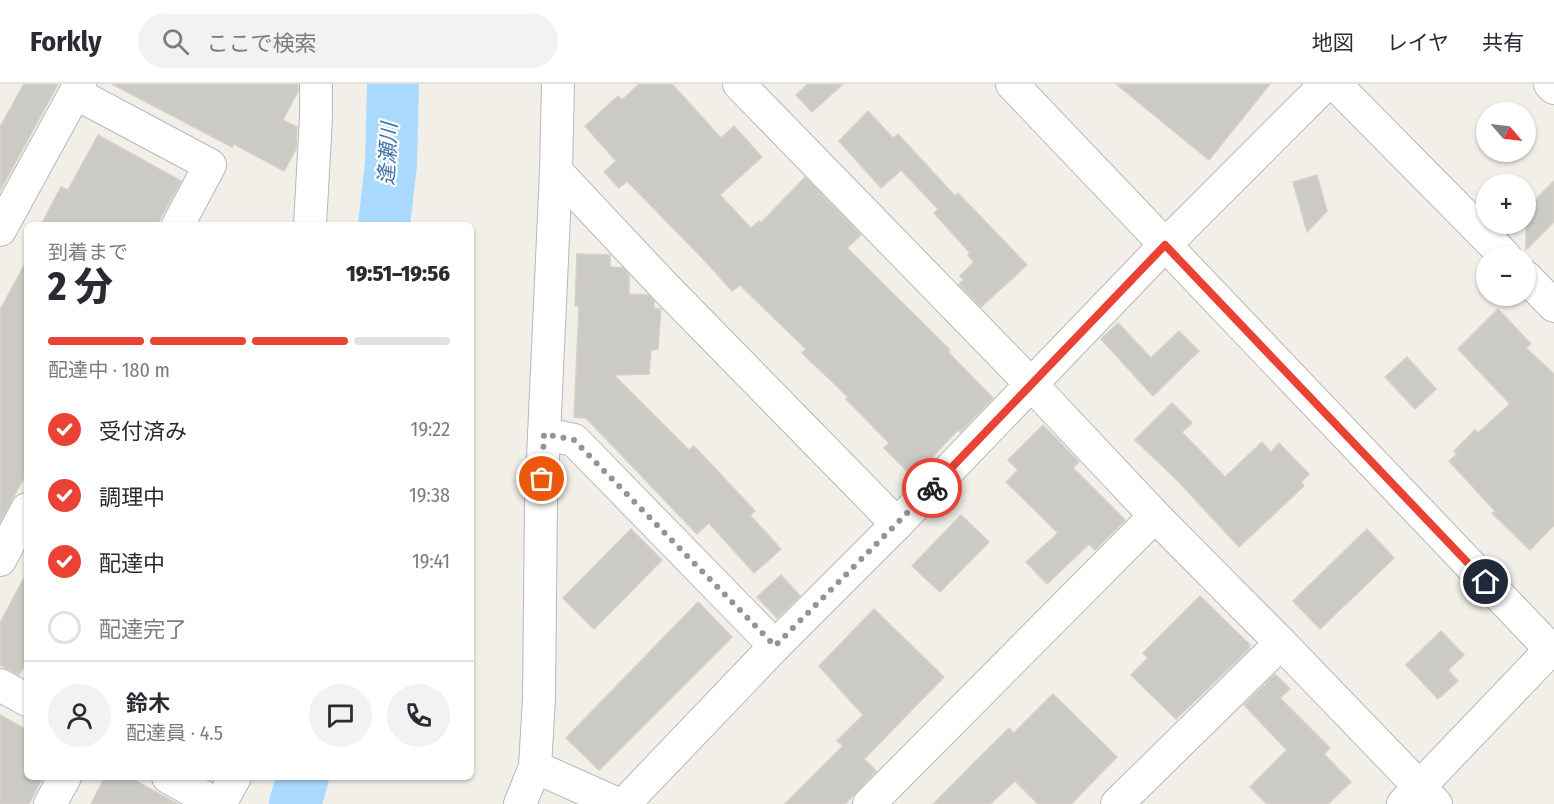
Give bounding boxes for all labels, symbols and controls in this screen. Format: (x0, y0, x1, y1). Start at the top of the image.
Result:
search box (138, 14, 558, 68)
text: Forkly (30, 25, 102, 58)
icon: search (159, 25, 192, 58)
text: ここで検索 (207, 30, 317, 57)
text: 地図 (1312, 30, 1354, 56)
text: レイヤ (1387, 30, 1449, 56)
text: 共有 (1482, 30, 1524, 56)
north arrow (1476, 102, 1536, 162)
map controls (1476, 102, 1536, 306)
water label: 逢瀬川 (373, 120, 403, 186)
button: + (1476, 174, 1536, 234)
text: 到着まで (48, 240, 128, 264)
button: − (1476, 246, 1536, 306)
text: 19:51–19:56 (346, 260, 450, 287)
text: 2 分 (48, 264, 113, 310)
text: 配達中 · 180 m (48, 358, 170, 382)
icon: check (48, 413, 81, 446)
text: 19:22 (411, 417, 450, 441)
text: 受付済み (99, 418, 187, 445)
pin (516, 453, 567, 504)
courier (902, 458, 962, 518)
icon: bag (525, 462, 558, 495)
icon: bike (916, 472, 949, 505)
icon: check (48, 479, 81, 512)
text: 19:38 (409, 483, 450, 507)
text: 調理中 (99, 484, 165, 511)
icon: check (48, 545, 81, 578)
text: 19:41 (412, 549, 450, 573)
text: 配達中 (99, 550, 165, 577)
pin (1460, 556, 1511, 607)
icon: home (1469, 565, 1502, 598)
text: 配達完了 (99, 616, 187, 643)
button: person (48, 684, 111, 747)
button: chat (309, 684, 372, 747)
button: phone (387, 684, 450, 747)
text: 鈴木 (126, 690, 170, 717)
text: 配達員 · 4.5 (126, 721, 223, 745)

